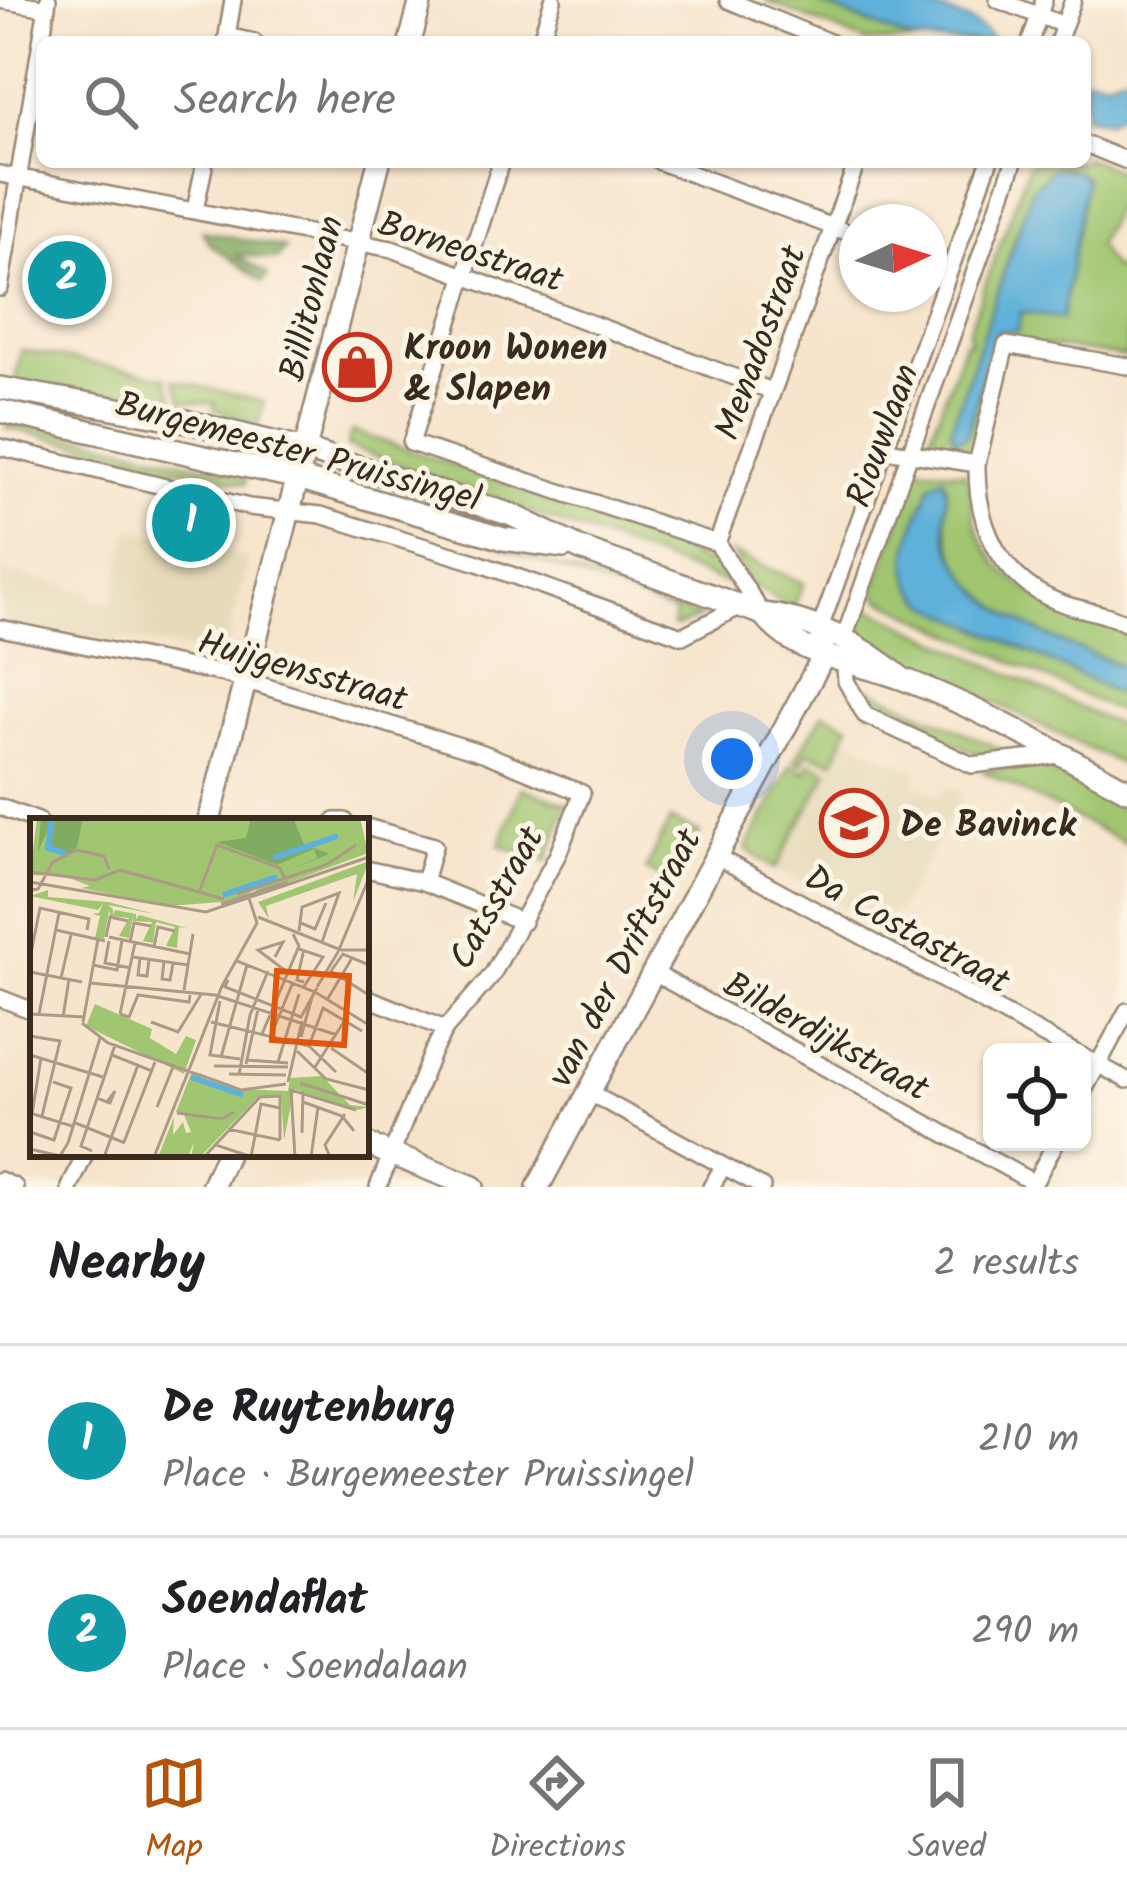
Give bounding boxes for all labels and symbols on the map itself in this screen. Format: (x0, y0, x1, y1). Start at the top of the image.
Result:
street label: Borneostraat (370, 197, 571, 310)
north arrow (839, 204, 947, 312)
street label: Billitonlaan (265, 210, 361, 388)
pin: 2 (28, 235, 106, 325)
street label: Menadostraat (701, 237, 824, 449)
place label: Kroon Wonen & Slapen (404, 321, 607, 419)
shop icon: Kroon Wonen & Slapen (322, 332, 392, 402)
street label: Riouwlaan (832, 356, 937, 516)
street label: Burgemeester Pruissingel (109, 377, 487, 530)
pin: 1 (152, 478, 230, 568)
street label: Huijgensstraat (190, 615, 415, 730)
your location (702, 729, 762, 789)
school or university icon: De Bavinck (819, 788, 889, 858)
place label: De Bavinck (900, 798, 1077, 855)
street label: Catsstraat (435, 815, 561, 981)
inset map (30, 818, 369, 1157)
street label: van der Driftstraat (534, 818, 719, 1098)
street label: Da Costastraat (793, 851, 1021, 1012)
street label: Bilderdijkstraat (712, 958, 940, 1119)

